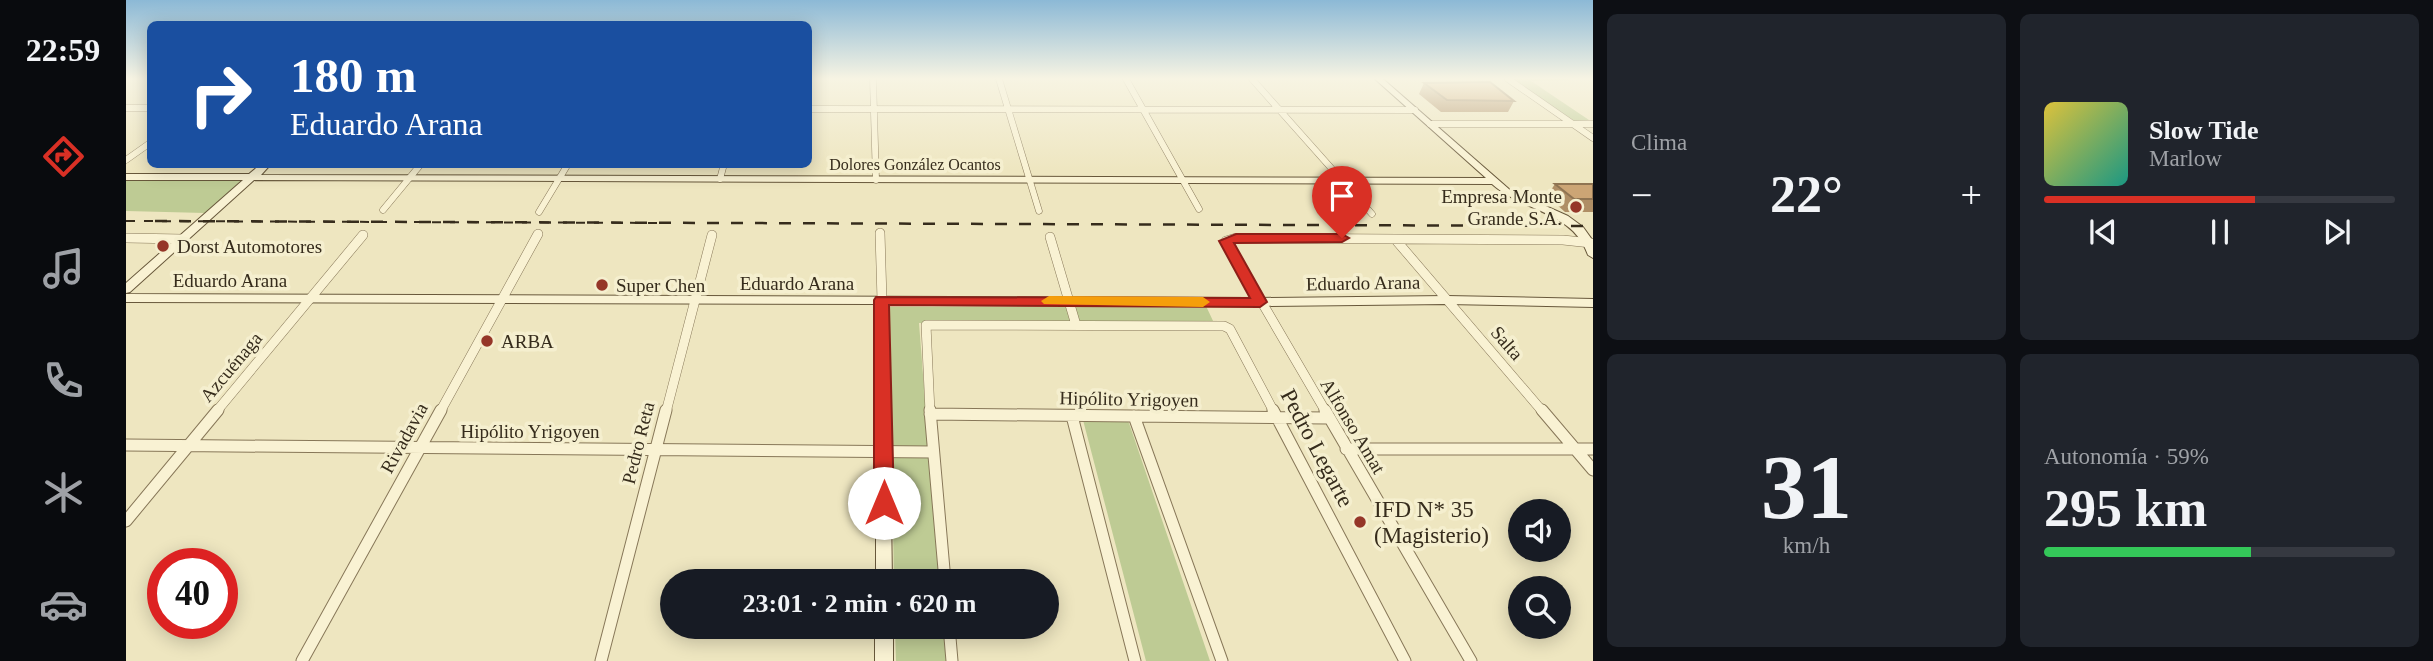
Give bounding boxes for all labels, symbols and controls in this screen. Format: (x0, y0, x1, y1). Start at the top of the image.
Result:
text: 22:59 (26, 32, 100, 68)
text: 180 m (290, 48, 417, 103)
icon: right (175, 49, 266, 140)
text: Eduardo Arana (290, 106, 483, 142)
text: Slow Tide (2149, 116, 2259, 145)
text: Clima (1631, 130, 1687, 155)
icon: directions (39, 132, 88, 181)
text: Marlow (2149, 146, 2222, 171)
street label: Dolores González Ocantos (829, 156, 1001, 173)
pin (1312, 166, 1372, 238)
text: 22° (1770, 166, 1843, 223)
text: − (1631, 174, 1652, 216)
text: + (1961, 174, 1982, 216)
icon: arrive (1323, 177, 1361, 215)
place label: Empresa Monte Grande S.A. (1441, 186, 1562, 229)
marker: Empresa Monte Grande S.A. (1568, 199, 1584, 215)
icon: previous (2084, 213, 2122, 251)
icon: pause (2201, 213, 2239, 251)
icon: next (2318, 213, 2356, 251)
place label: Dorst Automotores (177, 236, 322, 257)
marker: Dorst Automotores (155, 238, 171, 254)
icon: music (39, 244, 88, 293)
street label: Eduardo Arana (173, 270, 288, 291)
street label: Eduardo Arana (1306, 271, 1421, 294)
street label: Eduardo Arana (740, 273, 855, 294)
place label: Super Chen (616, 275, 706, 296)
marker: Super Chen (594, 277, 610, 293)
street label: Salta (1487, 322, 1528, 365)
street label: Azcuénaga (196, 327, 267, 406)
place label: ARBA (501, 331, 554, 352)
marker: ARBA (479, 333, 495, 349)
icon: phone (39, 356, 88, 405)
street label: Alfonso Amat (1316, 375, 1390, 478)
street label: Pedro Legarte (1276, 385, 1358, 511)
street label: Hipólito Yrigoyen (1059, 387, 1199, 411)
street label: Rivadavia (376, 399, 432, 477)
street label: Pedro Reta (618, 399, 658, 486)
street label: Hipólito Yrigoyen (460, 421, 600, 442)
text: 31 (1761, 437, 1852, 538)
text: Autonomía · 59% (2044, 444, 2209, 469)
position arrow (847, 466, 921, 540)
icon: climate (39, 468, 88, 517)
text: 295 km (2044, 480, 2207, 537)
place label: IFD N* 35 (Magisterio) (1374, 497, 1489, 548)
map controls (1508, 499, 1571, 639)
button: sound (1508, 499, 1571, 562)
marker: IFD N* 35 (Magisterio) (1352, 514, 1368, 530)
text: km/h (1783, 533, 1830, 558)
speed limit sign: 40 (147, 548, 238, 639)
button: search (1508, 576, 1571, 639)
icon: car (39, 580, 88, 629)
text: 23:01 · 2 min · 620 m (743, 589, 977, 618)

